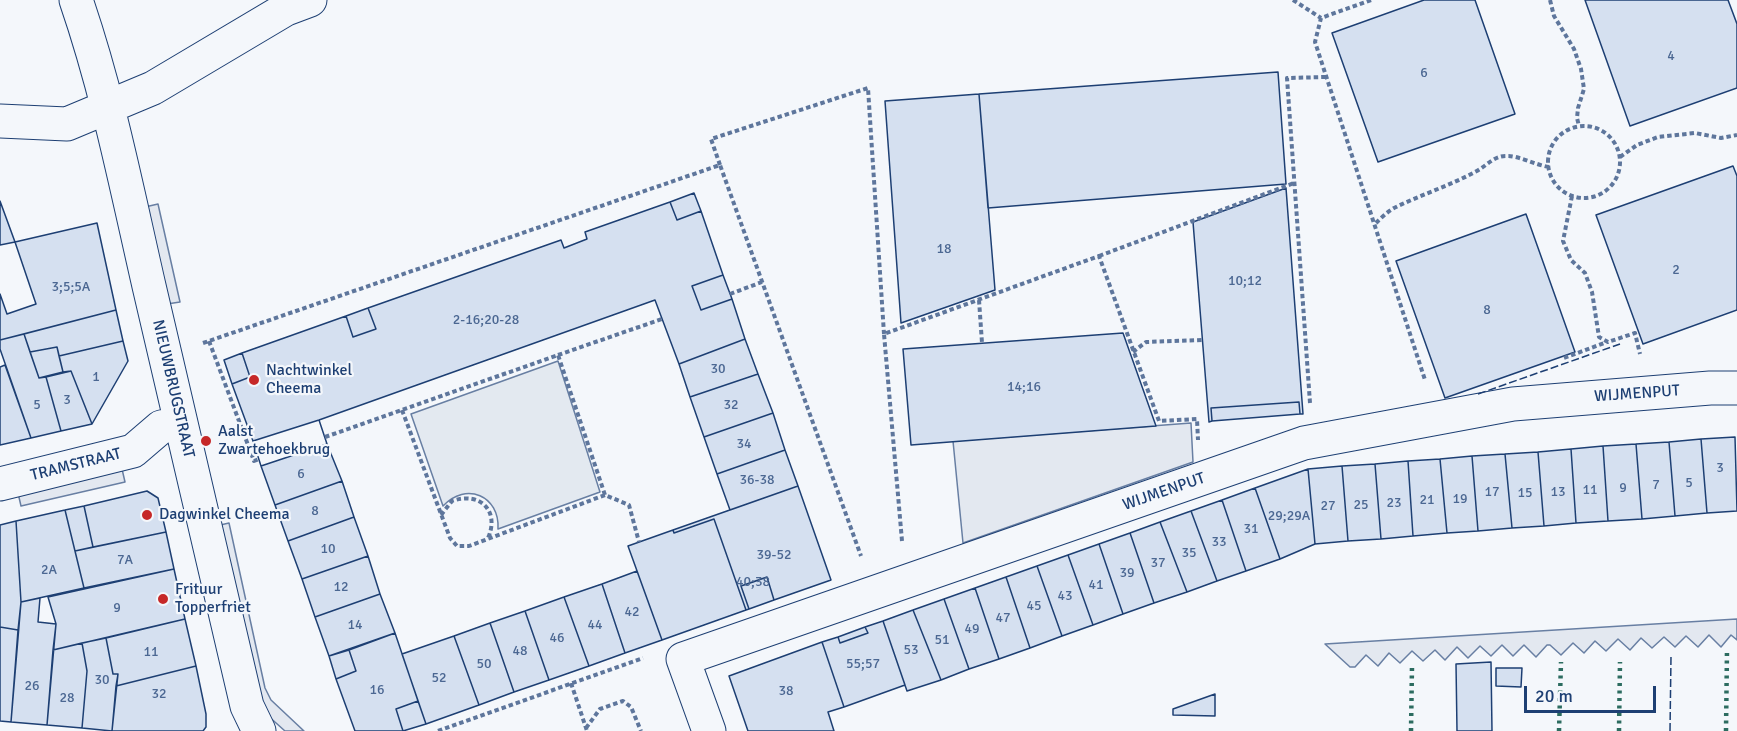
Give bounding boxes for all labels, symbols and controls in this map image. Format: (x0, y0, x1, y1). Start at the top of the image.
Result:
house number: 4 (1667, 48, 1675, 64)
house number: 6 (1420, 65, 1428, 81)
house number: 18 (936, 241, 952, 257)
house number: 2 (1672, 262, 1680, 278)
house number: 10;12 (1228, 273, 1262, 289)
house number: 3;5;5A (52, 279, 90, 295)
house number: 8 (1483, 302, 1491, 318)
house number: 2-16;20-28 (453, 312, 519, 328)
street label: NIEUWBRUGSTRAAT (148, 318, 198, 460)
place label: Nachtwinkel Cheema (266, 361, 352, 399)
house number: 30 (710, 361, 726, 377)
house number: 1 (92, 369, 100, 385)
marker: Nachtwinkel Cheema (247, 373, 261, 387)
house number: 14;16 (1007, 379, 1041, 395)
street label: WIJMENPUT (1593, 381, 1681, 407)
house number: 3 (63, 392, 71, 408)
house number: 5 (33, 397, 41, 413)
house number: 32 (723, 397, 739, 413)
place label: Aalst Zwartehoekbrug (218, 422, 330, 460)
marker: Aalst Zwartehoekbrug (199, 434, 213, 448)
house number: 34 (736, 436, 752, 452)
street label: TRAMSTRAAT (29, 444, 123, 486)
house number: 3 (1716, 460, 1724, 476)
house number: 6 (297, 466, 305, 482)
street label: WIJMENPUT (1120, 469, 1208, 515)
house number: 36-38 (739, 472, 775, 488)
house number: 5 (1685, 475, 1693, 491)
house number: 7 (1652, 477, 1660, 493)
house number: 9 (1619, 480, 1627, 496)
house number: 11 (1582, 482, 1598, 498)
house number: 17 (1484, 484, 1500, 500)
house number: 13 (1550, 484, 1566, 500)
house number: 15 (1517, 485, 1533, 501)
house number: 19 (1452, 491, 1468, 507)
house number: 21 (1419, 492, 1435, 508)
house number: 23 (1386, 495, 1402, 511)
house number: 25 (1353, 497, 1369, 513)
house number: 27 (1320, 498, 1336, 514)
house number: 8 (311, 503, 319, 519)
place label: Dagwinkel Cheema (159, 505, 290, 525)
marker: Dagwinkel Cheema (140, 508, 154, 522)
house number: 29;29A (1268, 508, 1310, 524)
house number: 31 (1243, 521, 1259, 537)
house number: 33 (1211, 534, 1227, 550)
house number: 10 (320, 541, 336, 557)
house number: 35 (1181, 545, 1197, 561)
house number: 39-52 (756, 547, 792, 563)
house number: 7A (117, 552, 133, 568)
house number: 37 (1150, 555, 1166, 571)
house number: 2A (41, 562, 57, 578)
house number: 39 (1119, 565, 1135, 581)
house number: 40;38 (736, 574, 770, 590)
house number: 41 (1088, 577, 1104, 593)
house number: 12 (333, 579, 349, 595)
place label: Frituur Topperfriet (175, 580, 251, 618)
house number: 43 (1057, 588, 1073, 604)
marker: Frituur Topperfriet (156, 592, 170, 606)
house number: 45 (1026, 598, 1042, 614)
house number: 9 (113, 600, 121, 616)
house number: 42 (624, 604, 640, 620)
house number: 47 (995, 610, 1011, 626)
house number: 14 (347, 617, 363, 633)
house number: 44 (587, 617, 603, 633)
house number: 49 (964, 621, 980, 637)
house number: 46 (549, 630, 565, 646)
house number: 51 (934, 632, 950, 648)
house number: 53 (903, 642, 919, 658)
house number: 48 (512, 643, 528, 659)
house number: 11 (143, 644, 159, 660)
house number: 50 (476, 656, 492, 672)
house number: 55;57 (846, 656, 880, 672)
house number: 52 (431, 670, 447, 686)
house number: 30 (94, 672, 110, 688)
scale bar (1527, 674, 1659, 712)
house number: 26 (24, 678, 40, 694)
house number: 16 (369, 682, 385, 698)
house number: 38 (778, 683, 794, 699)
text: 20 m (1535, 685, 1573, 707)
house number: 32 (151, 686, 167, 702)
house number: 28 (59, 690, 75, 706)

